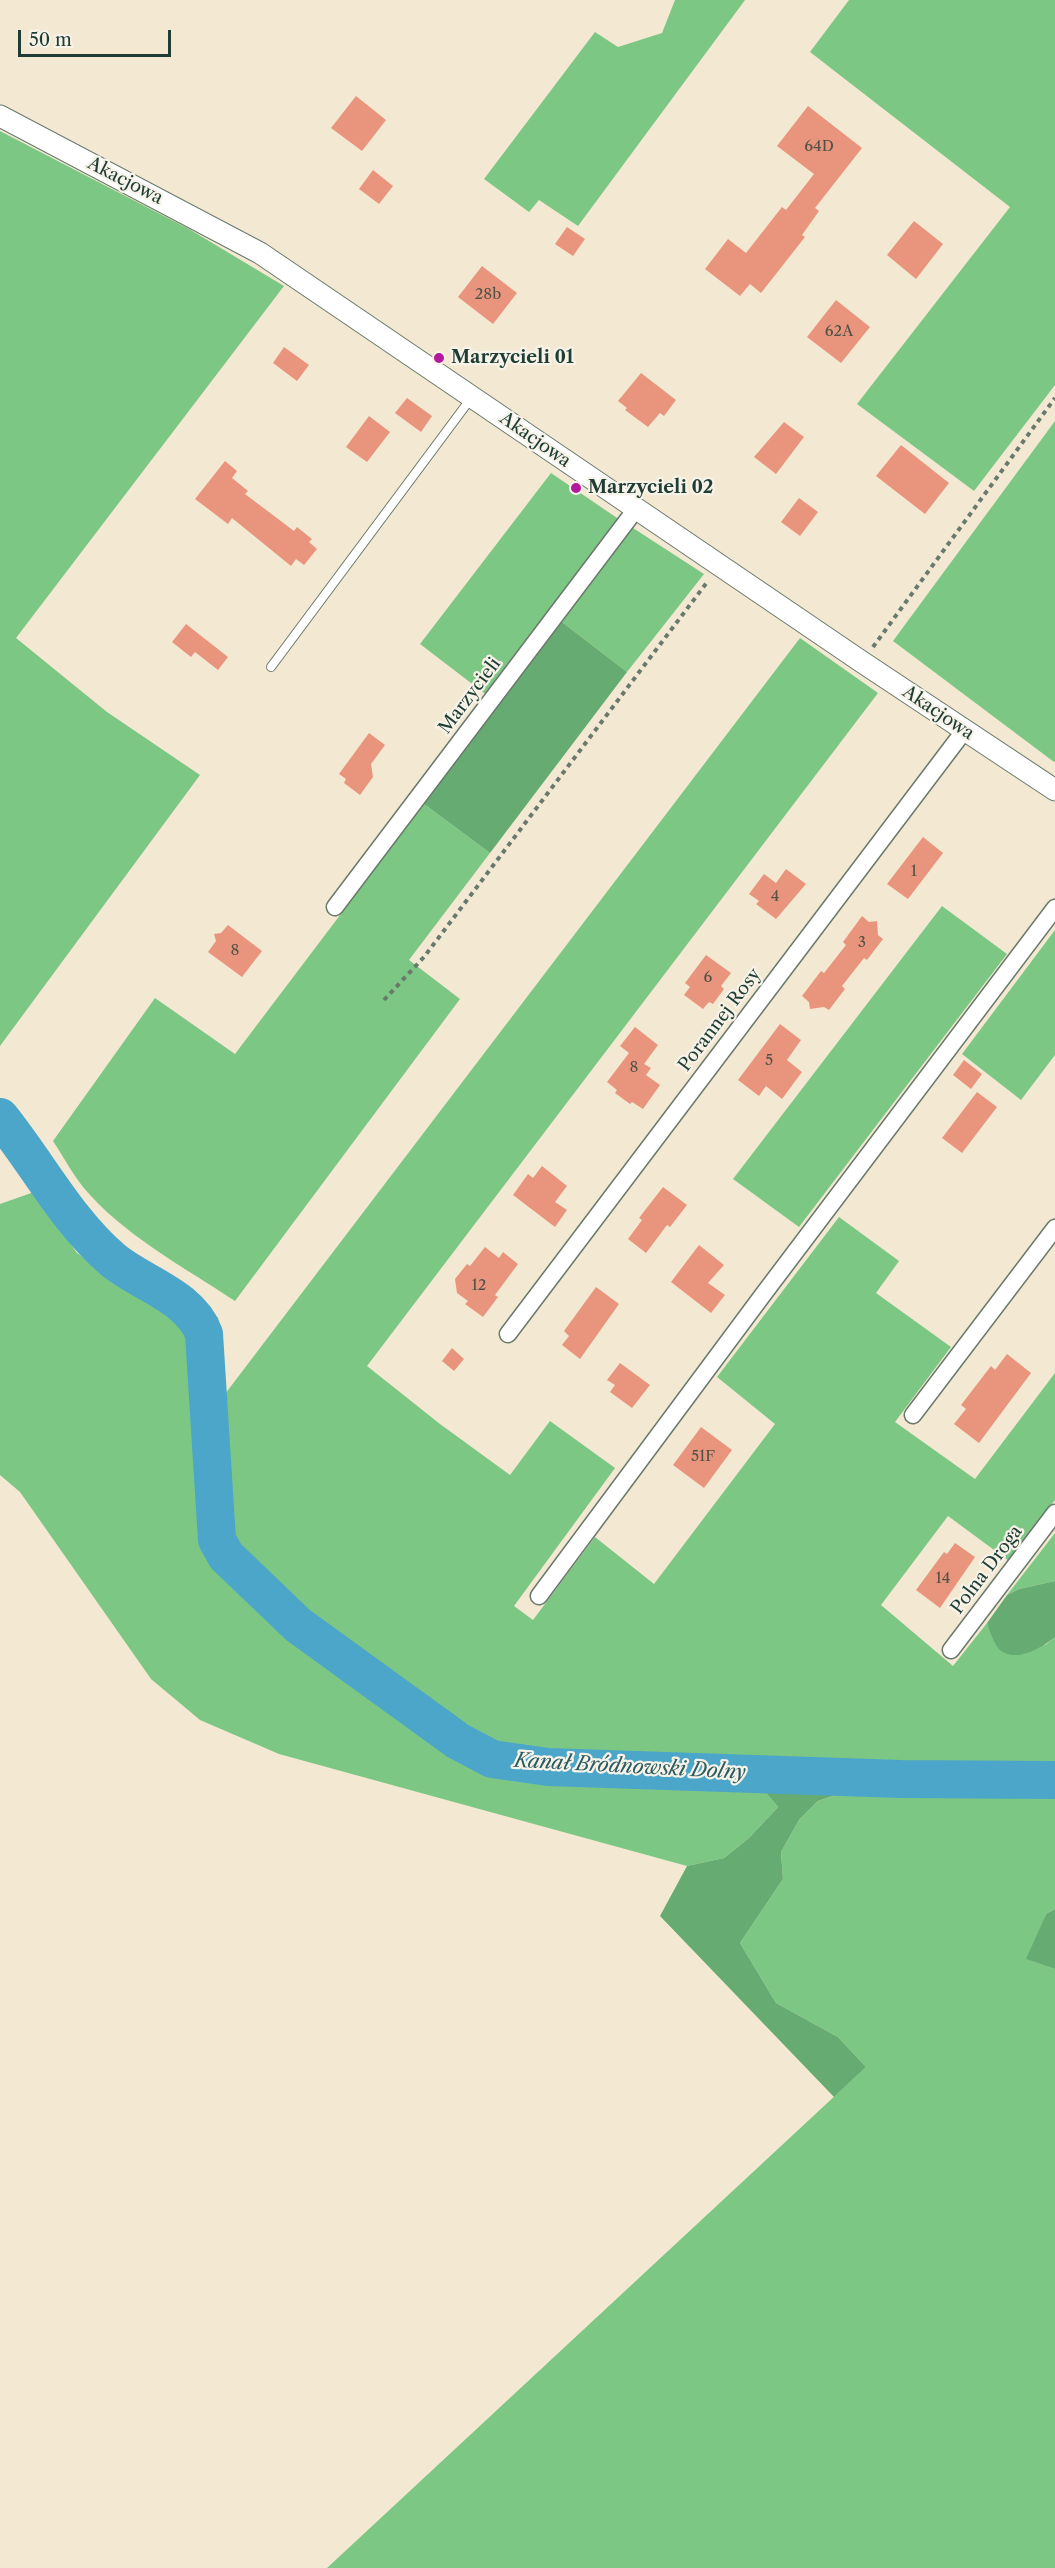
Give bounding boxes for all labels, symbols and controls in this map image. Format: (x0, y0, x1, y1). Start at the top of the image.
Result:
scale bar (21, 18, 174, 56)
text: 50 m (29, 29, 72, 51)
house number: 64D (804, 138, 834, 156)
street label: Akacjowa (84, 153, 166, 209)
house number: 28b (475, 286, 501, 304)
house number: 62A (825, 323, 853, 341)
place label: Marzycieli 01 (451, 347, 574, 369)
marker: Marzycieli 01 (432, 351, 446, 365)
street label: Akacjowa (495, 408, 575, 472)
place label: Marzycieli 02 (588, 477, 713, 499)
marker: Marzycieli 02 (569, 481, 583, 495)
street label: Marzycieli (434, 654, 506, 738)
street label: Akacjowa (898, 681, 978, 745)
house number: 1 (911, 863, 917, 881)
house number: 4 (771, 888, 779, 906)
house number: 3 (858, 934, 866, 952)
house number: 8 (231, 942, 239, 960)
street label: Porannej Rosy (674, 964, 766, 1076)
house number: 6 (704, 969, 712, 987)
house number: 5 (765, 1052, 773, 1070)
house number: 8 (630, 1059, 638, 1077)
house number: 12 (472, 1277, 486, 1295)
house number: 51F (691, 1448, 715, 1466)
street label: Polna Droga (947, 1521, 1027, 1619)
house number: 14 (936, 1570, 950, 1588)
water label: Kanał Bródnowski Dolny (514, 1749, 746, 1785)

